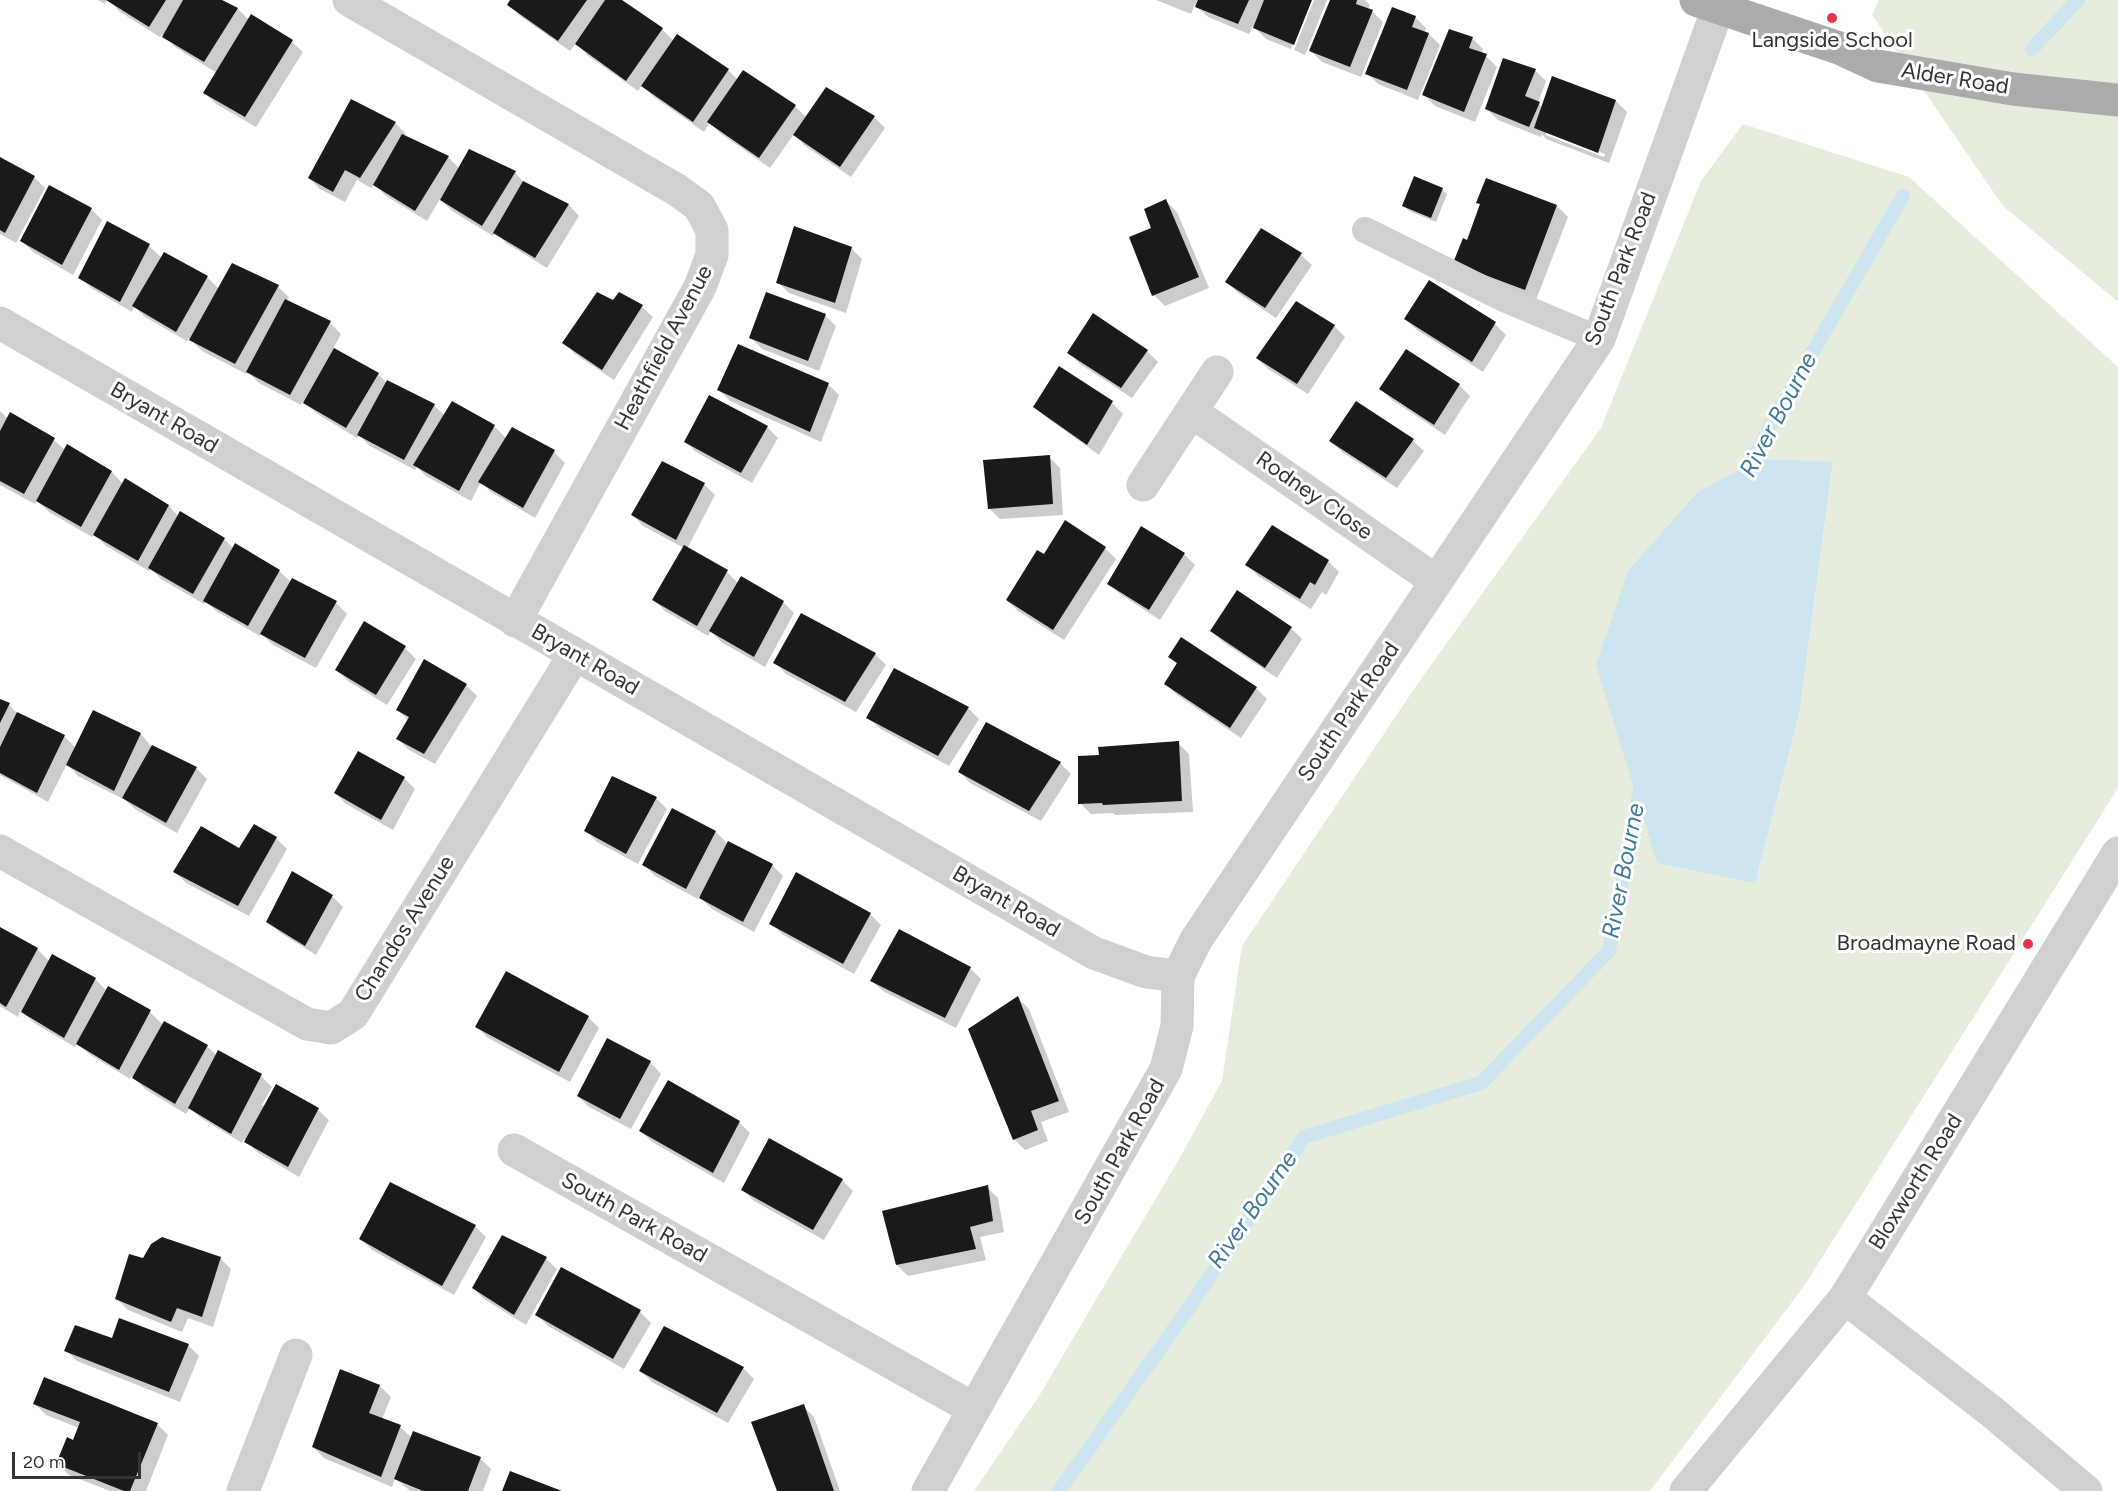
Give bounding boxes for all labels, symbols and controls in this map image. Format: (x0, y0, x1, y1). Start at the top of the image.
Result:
marker: Langside School (1825, 11, 1839, 25)
place label: Langside School (1751, 28, 1913, 54)
street label: Alder Road (1900, 58, 2010, 100)
street label: South Park Road (1580, 188, 1662, 350)
street label: Heathfield Avenue (609, 261, 719, 435)
water label: River Bourne (1734, 348, 1824, 482)
street label: Bryant Road (105, 377, 223, 459)
street label: Rodney Close (1251, 446, 1377, 546)
street label: Bryant Road (526, 619, 644, 701)
street label: South Park Road (1293, 637, 1405, 787)
water label: River Bourne (1597, 801, 1651, 941)
street label: Chandos Avenue (349, 851, 461, 1007)
street label: Bryant Road (947, 861, 1065, 943)
place label: Broadmayne Road (1837, 931, 2016, 957)
marker: Broadmayne Road (2021, 937, 2035, 951)
street label: South Park Road (1069, 1075, 1171, 1229)
street label: Bloxworth Road (1864, 1109, 1968, 1255)
water label: River Bourne (1202, 1146, 1304, 1274)
street label: South Park Road (557, 1167, 711, 1269)
scale bar (15, 1440, 144, 1478)
text: 20 m (23, 1451, 64, 1473)

